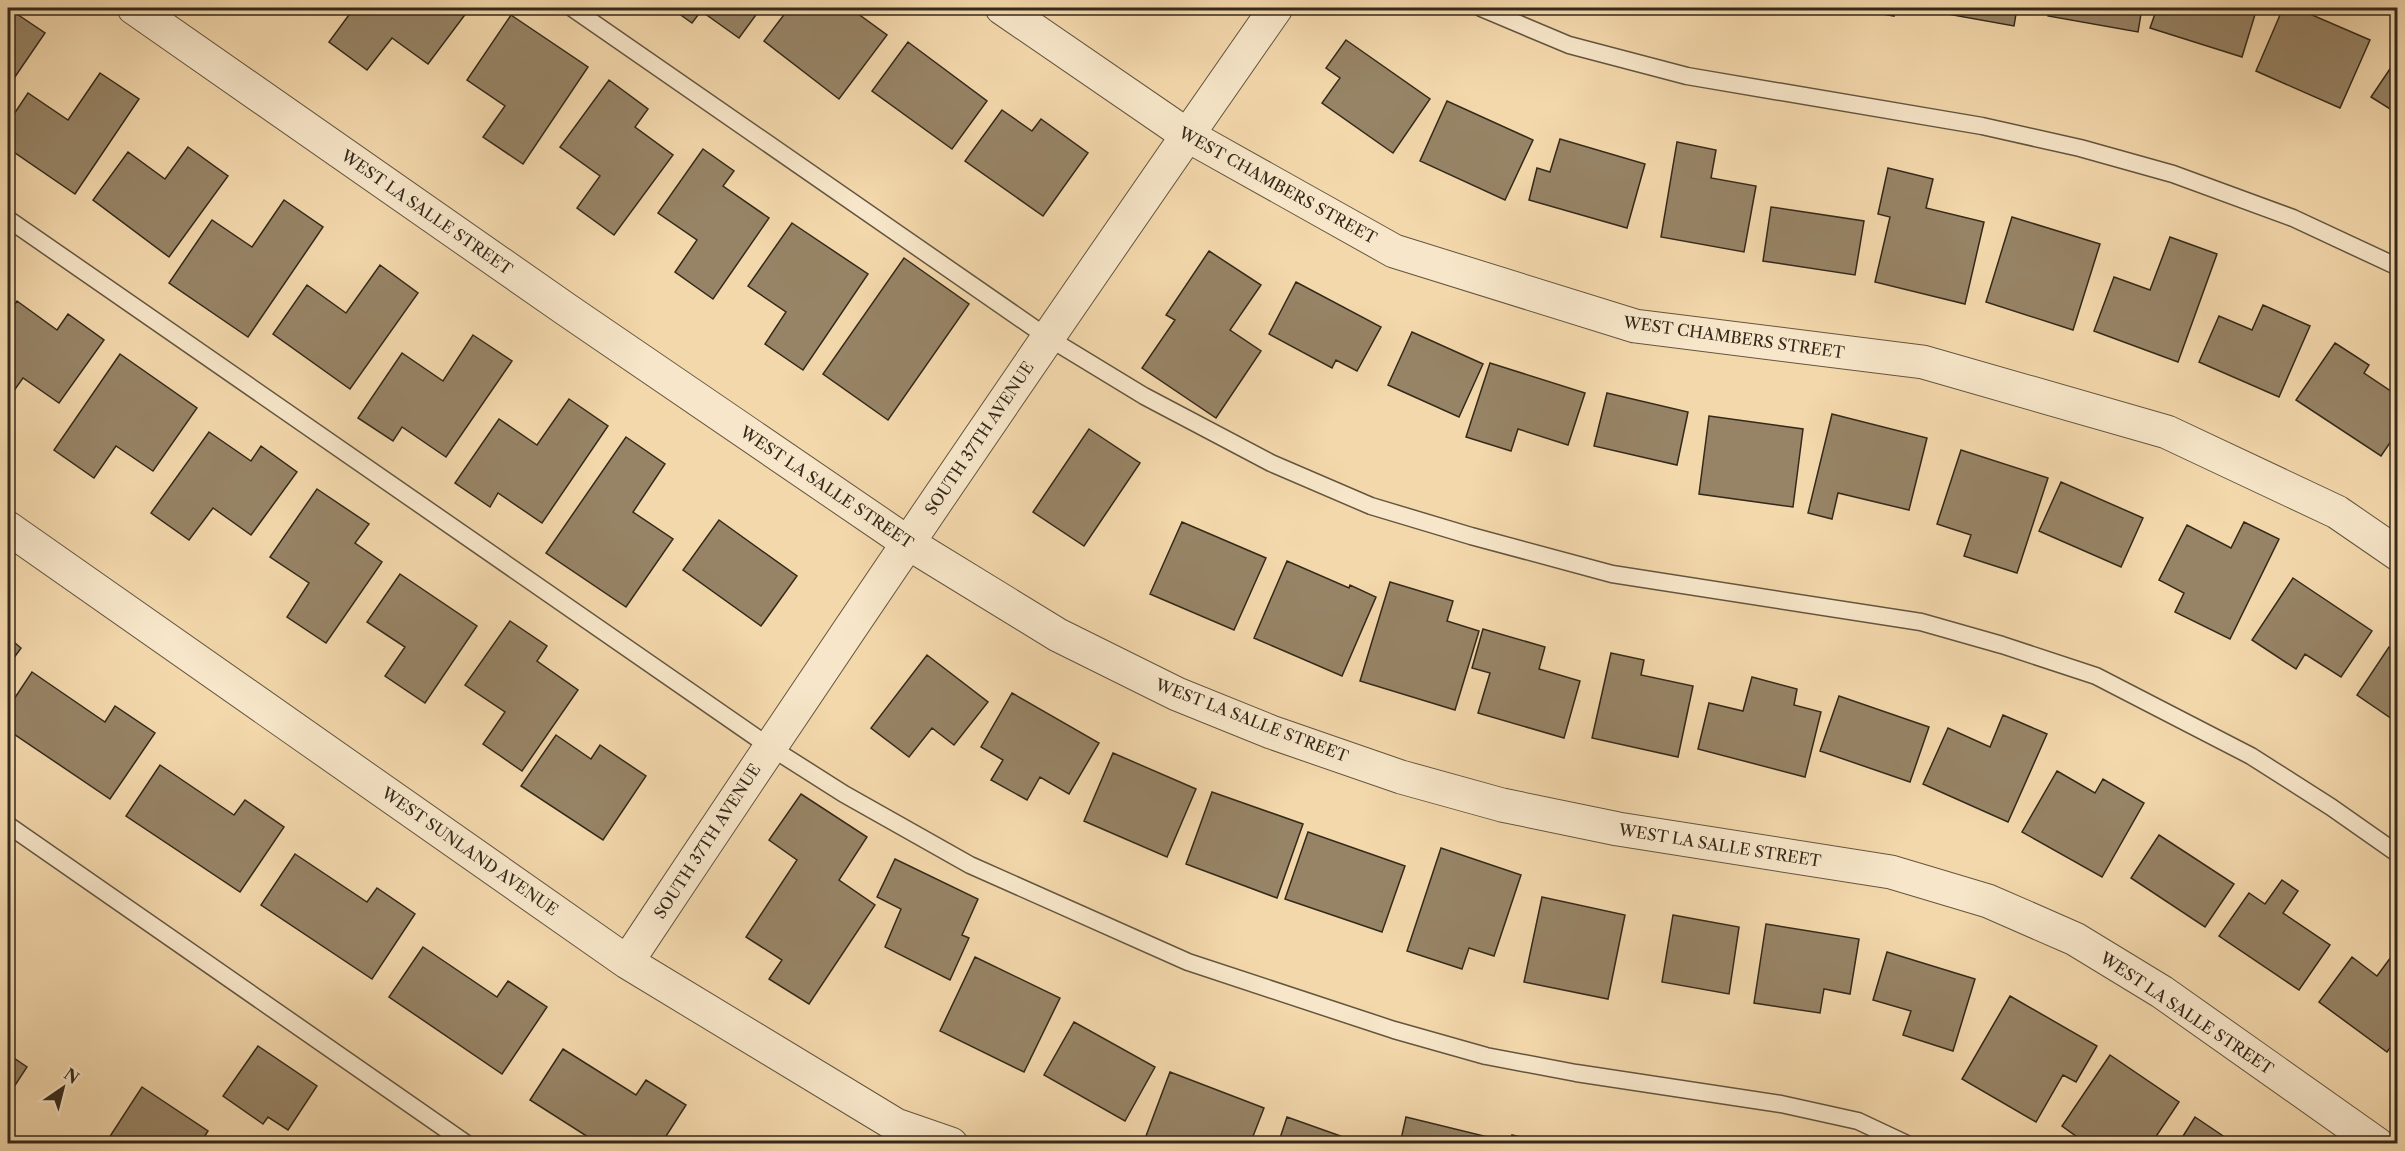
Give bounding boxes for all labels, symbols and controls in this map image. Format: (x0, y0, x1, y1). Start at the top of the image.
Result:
street label: WEST CHAMBERS STREET (1175, 122, 1380, 248)
street label: WEST LA SALLE STREET (337, 145, 517, 279)
street label: WEST CHAMBERS STREET (1621, 311, 1846, 362)
street label: SOUTH 37TH AVENUE (920, 357, 1038, 519)
street label: WEST LA SALLE STREET (736, 421, 917, 553)
street label: WEST LA SALLE STREET (1152, 674, 1351, 766)
street label: SOUTH 37TH AVENUE (649, 760, 765, 922)
street label: WEST SUNLAND AVENUE (377, 782, 562, 920)
street label: WEST LA SALLE STREET (1616, 819, 1823, 871)
street label: WEST LA SALLE STREET (2096, 947, 2277, 1079)
north arrow (33, 1058, 93, 1118)
text: N (60, 1064, 83, 1088)

